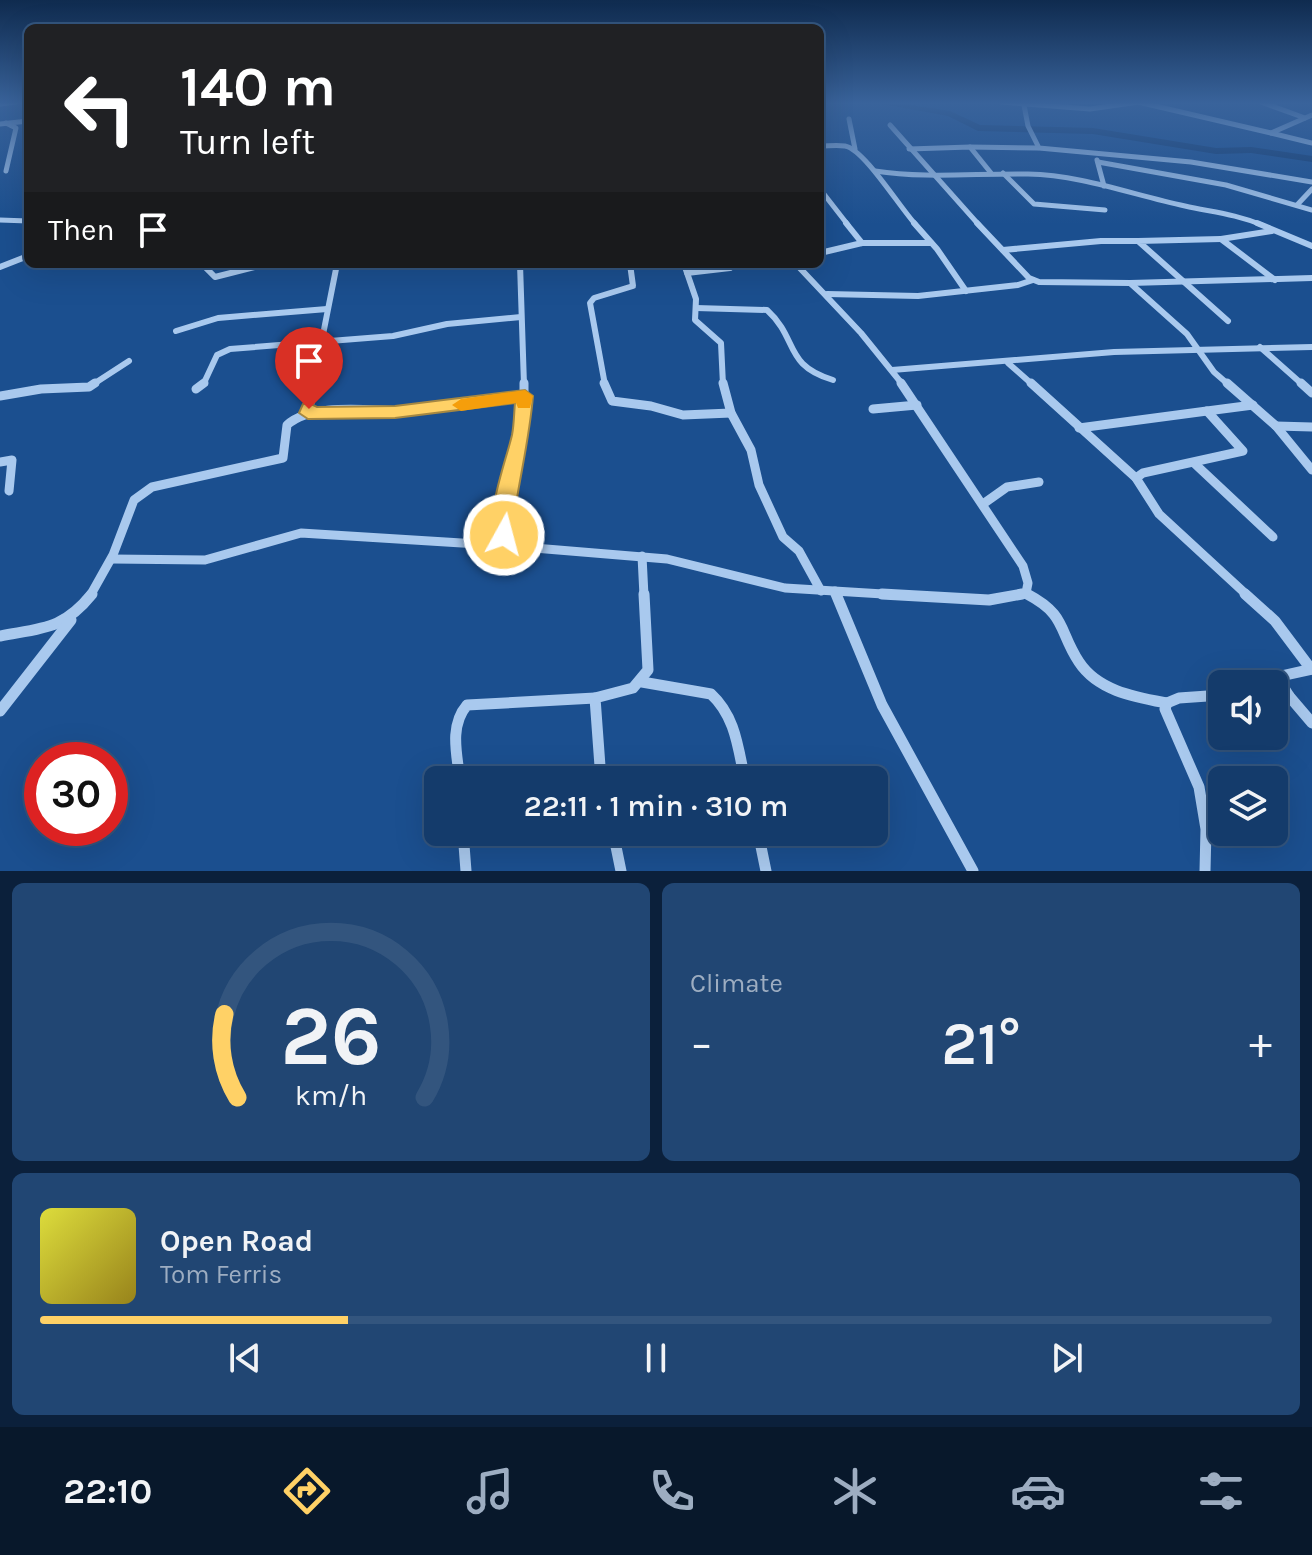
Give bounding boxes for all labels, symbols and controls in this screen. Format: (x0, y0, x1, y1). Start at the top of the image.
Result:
text: 140 m (180, 54, 336, 119)
icon: left (48, 56, 152, 160)
text: Turn left (180, 121, 315, 163)
icon: arrive (131, 208, 175, 252)
text: Then (48, 212, 115, 248)
pin (275, 327, 343, 409)
icon: arrive (287, 339, 331, 383)
position arrow (462, 493, 546, 577)
map controls (1208, 670, 1288, 846)
button: sound (1208, 670, 1288, 750)
speed limit sign: 30 (24, 742, 128, 846)
button: layers (1208, 766, 1288, 846)
text: 22:11 · 1 min · 310 m (524, 788, 788, 824)
text: Climate (690, 968, 783, 999)
text: 26 (281, 988, 381, 1085)
text: 21° (941, 1009, 1021, 1079)
text: − (690, 1018, 713, 1069)
text: + (1249, 1018, 1272, 1069)
text: km/h (295, 1079, 367, 1112)
text: Open Road (160, 1223, 313, 1259)
text: Tom Ferris (160, 1259, 282, 1290)
icon: previous (223, 1336, 267, 1380)
icon: pause (634, 1336, 678, 1380)
icon: next (1045, 1336, 1089, 1380)
icon: directions (279, 1463, 335, 1519)
icon: music (462, 1463, 518, 1519)
icon: phone (644, 1463, 700, 1519)
icon: climate (827, 1463, 883, 1519)
icon: car (1010, 1463, 1066, 1519)
icon: filters (1193, 1463, 1249, 1519)
text: 22:10 (63, 1470, 152, 1512)

